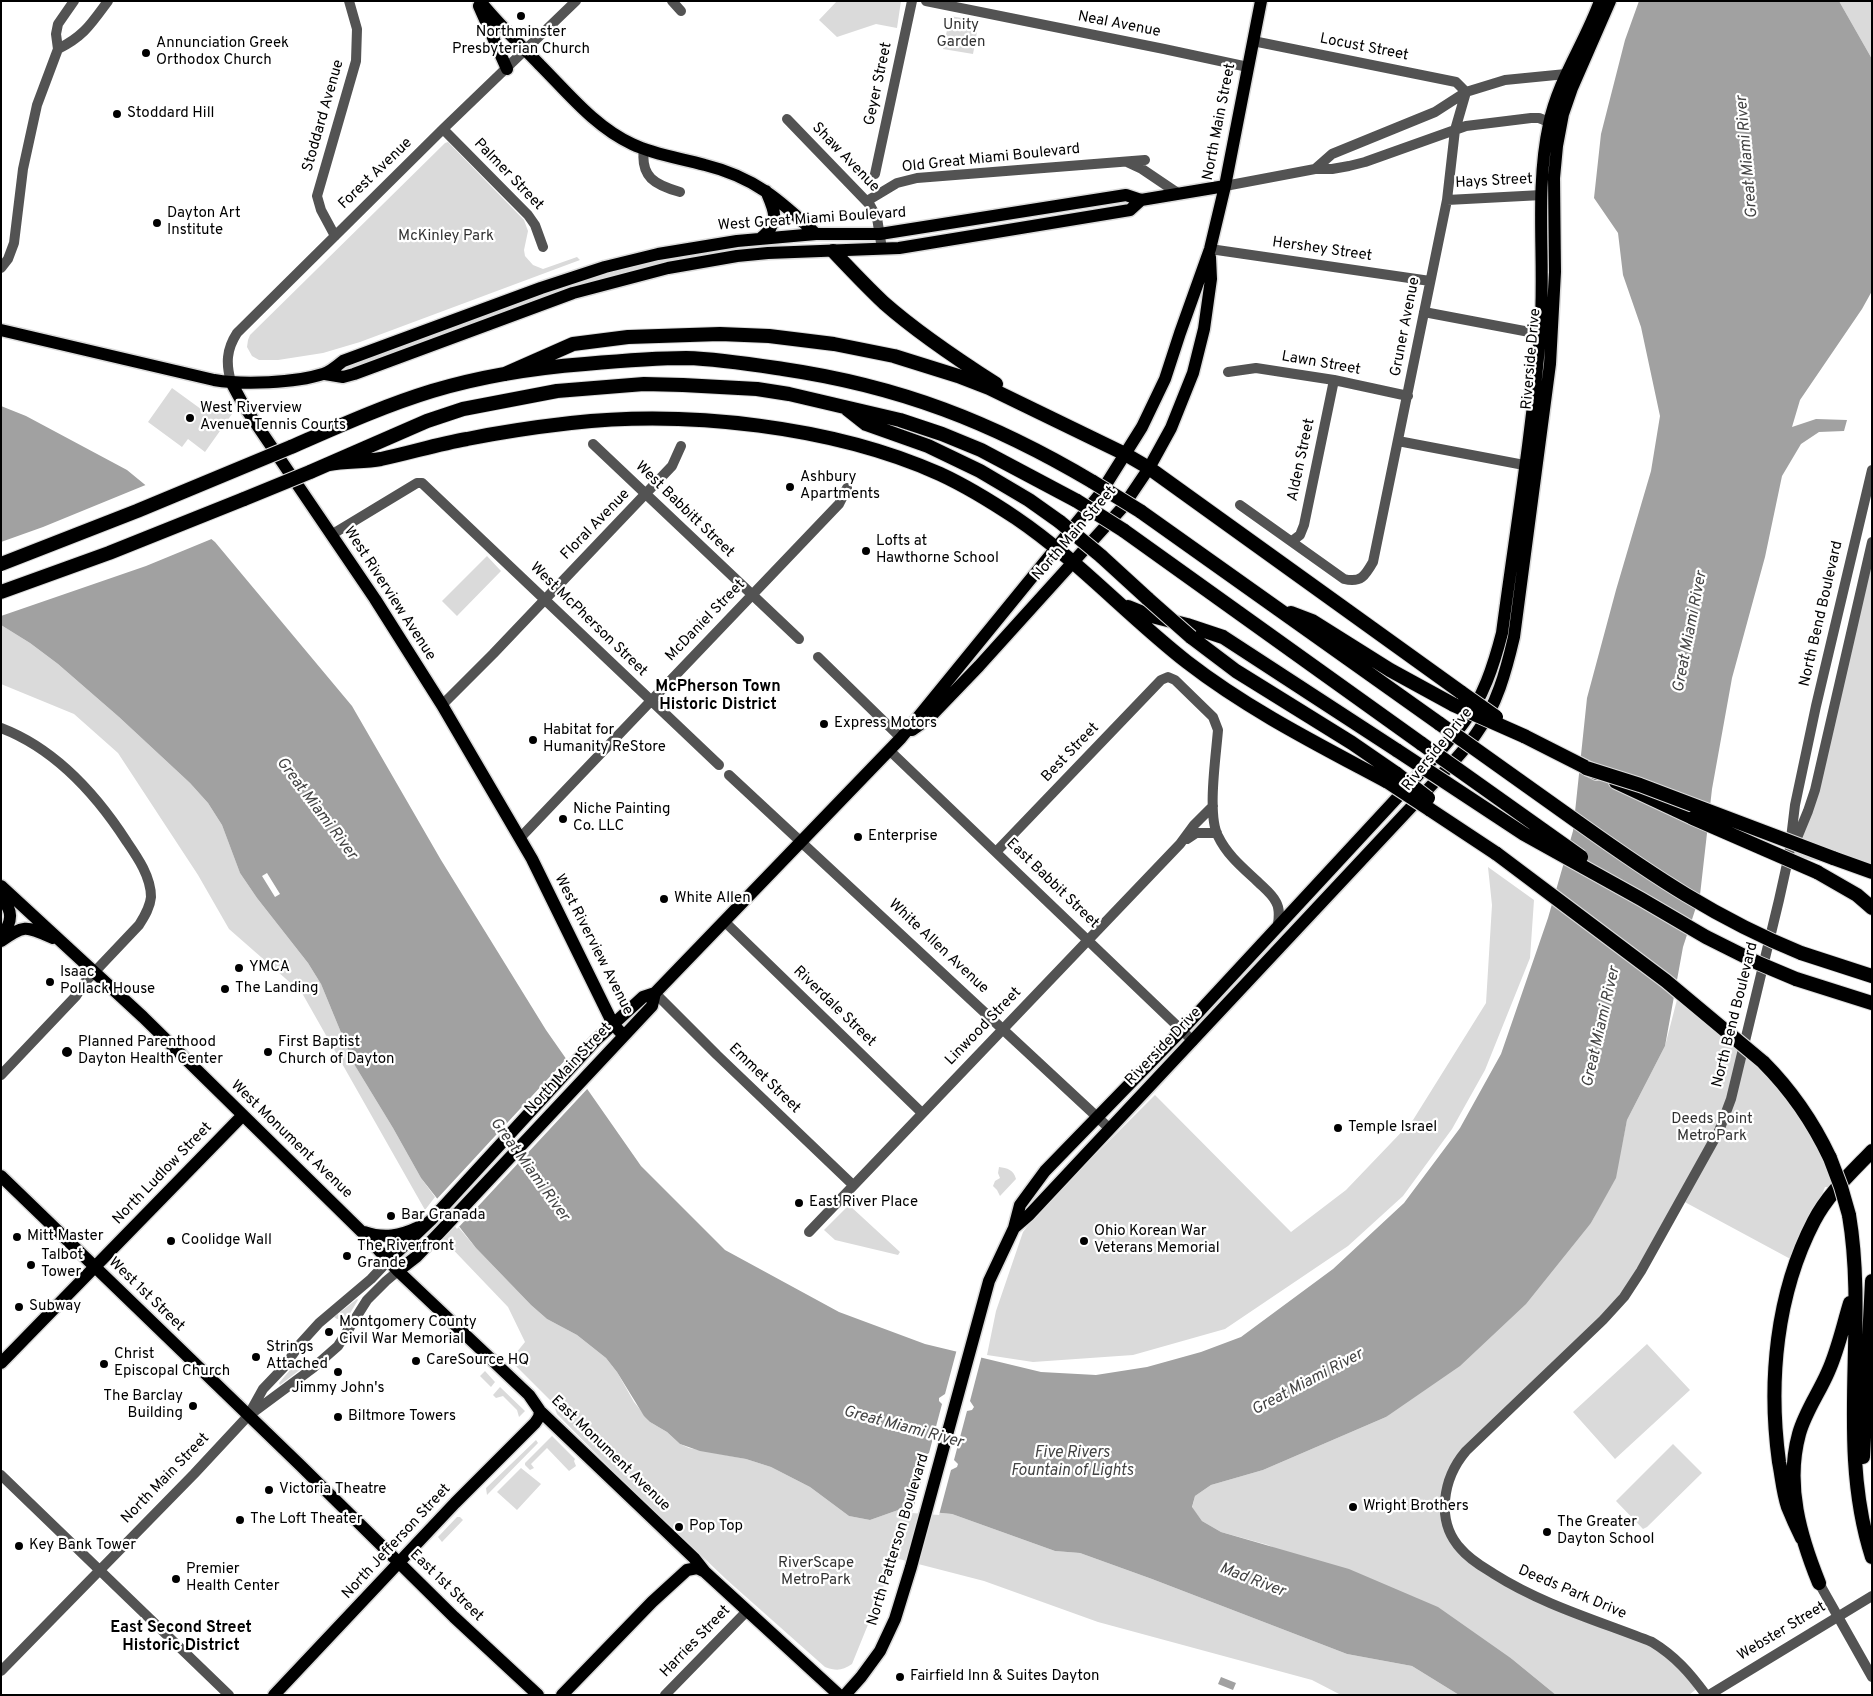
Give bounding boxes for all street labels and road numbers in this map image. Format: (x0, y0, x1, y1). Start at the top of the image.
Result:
street label: Neal Avenue (1076, 8, 1162, 42)
street label: Locust Street (1318, 31, 1410, 65)
street label: Geyer Street (861, 41, 897, 127)
street label: Stoddard Avenue (299, 58, 349, 174)
street label: North Main Street (1200, 62, 1240, 182)
street label: Shaw Avenue (807, 120, 883, 196)
street label: Forest Avenue (336, 134, 416, 214)
street label: Palmer Street (469, 135, 547, 215)
street label: Old Great Miami Boulevard (901, 141, 1081, 177)
street label: Hays Street (1455, 171, 1533, 193)
street label: West Great Miami Boulevard (717, 204, 907, 236)
street label: Hershey Street (1271, 234, 1373, 266)
street label: Gruner Avenue (1388, 276, 1424, 378)
street label: Riverside Drive (1519, 308, 1545, 410)
street label: Lawn Street (1280, 348, 1362, 380)
street label: Alden Street (1284, 417, 1320, 503)
street label: West Babbitt Street (631, 458, 737, 562)
street label: North Main Street (1029, 483, 1121, 585)
street label: Floral Avenue (558, 486, 634, 564)
street label: West Riverview Avenue (339, 524, 439, 664)
street label: North Bend Boulevard (1796, 539, 1848, 689)
street label: West McPherson Street (526, 559, 650, 681)
street label: McDaniel Street (662, 576, 750, 666)
street label: Riverside Drive (1399, 705, 1477, 795)
street label: Best Street (1038, 720, 1104, 786)
street label: East Babbit Street (1002, 835, 1102, 933)
street label: West Riverview Avenue (550, 872, 636, 1018)
street label: White Allen Avenue (884, 896, 992, 998)
street label: North Bend Boulevard (1709, 941, 1763, 1089)
street label: Riverdale Street (789, 963, 879, 1051)
street label: Linwood Street (942, 984, 1026, 1070)
street label: Riverside Drive (1122, 1004, 1206, 1090)
street label: North Main Street (522, 1019, 616, 1119)
street label: Emmet Street (724, 1040, 804, 1118)
street label: West Monument Avenue (226, 1077, 356, 1203)
street label: North Ludlow Street (110, 1119, 216, 1229)
street label: West 1st Street (104, 1254, 188, 1336)
street label: East Monument Avenue (547, 1392, 673, 1516)
street label: North Main Street (118, 1430, 214, 1528)
street label: North Patterson Boulevard (864, 1452, 934, 1628)
street label: North Jefferson Street (339, 1481, 455, 1603)
street label: East 1st Street (405, 1546, 487, 1626)
street label: Deeds Park Drive (1515, 1562, 1629, 1624)
street label: Webster Street (1735, 1599, 1829, 1665)
street label: Harries Street (657, 1602, 735, 1682)

